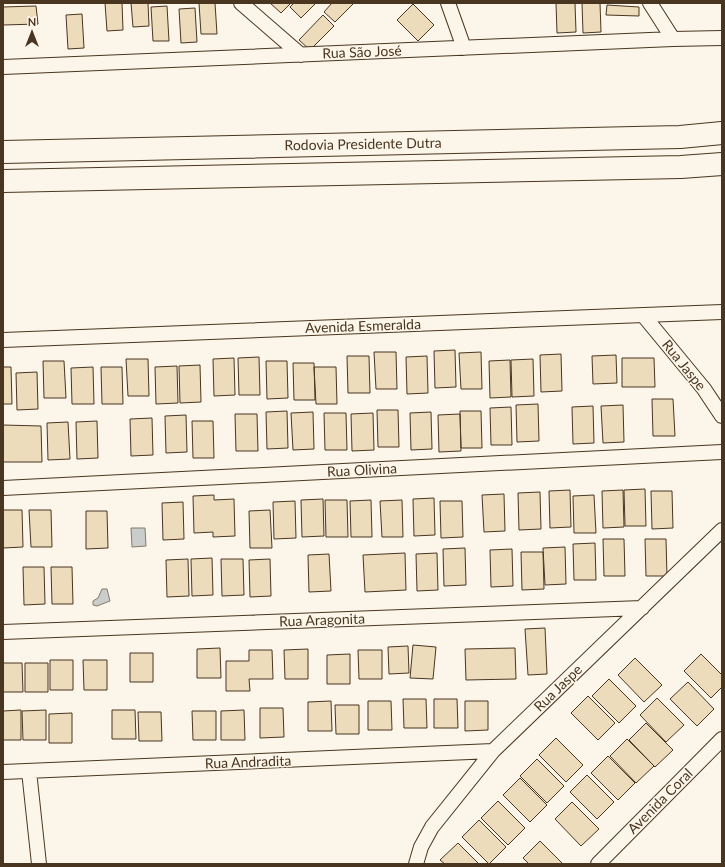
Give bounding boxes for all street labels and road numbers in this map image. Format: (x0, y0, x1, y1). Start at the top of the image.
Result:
street label: Rua São José (322, 42, 402, 61)
street label: Rodovia Presidente Dutra (284, 134, 442, 153)
street label: Avenida Esmeralda (305, 315, 421, 336)
street label: Rua Jaspe (659, 336, 710, 393)
street label: Rua Olivina (327, 459, 397, 480)
street label: Rua Aragonita (279, 610, 365, 629)
street label: Rua Jaspe (530, 661, 585, 715)
street label: Rua Andradita (204, 751, 292, 772)
street label: Avenida Coral (623, 764, 696, 837)

